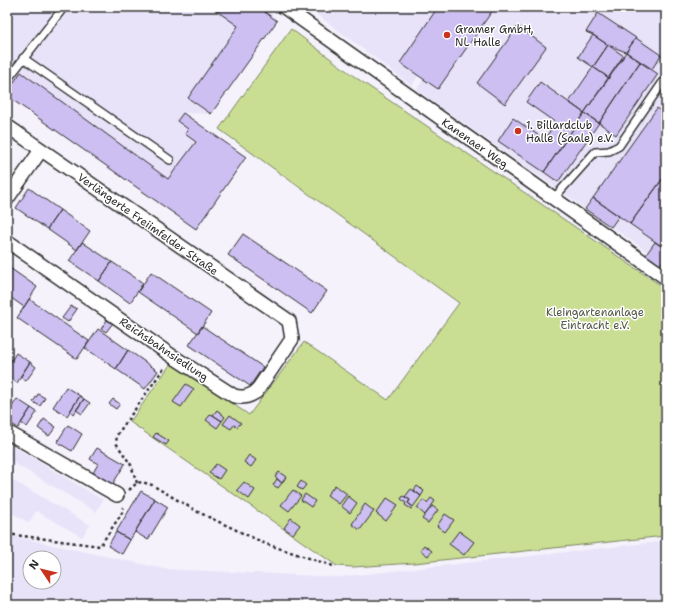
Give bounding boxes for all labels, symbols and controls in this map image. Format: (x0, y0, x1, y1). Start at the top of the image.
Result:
place label: Gramer GmbH, NL Halle (455, 22, 534, 50)
marker: Gramer GmbH, NL Halle (442, 30, 452, 40)
street label: Kanenaer Weg (438, 115, 511, 172)
place label: 1. Billardclub Halle (Saale) e.V. (526, 118, 614, 146)
marker: 1. Billardclub Halle (Saale) e.V. (513, 126, 523, 136)
street label: Verlängerte Freiimfelder Straße (75, 170, 221, 279)
park label: Kleingartenanlage Eintracht e.V. (546, 305, 644, 333)
street label: Reichsbahnsiedlung (116, 314, 211, 385)
north arrow (22, 550, 62, 590)
text: N (26, 556, 43, 572)

